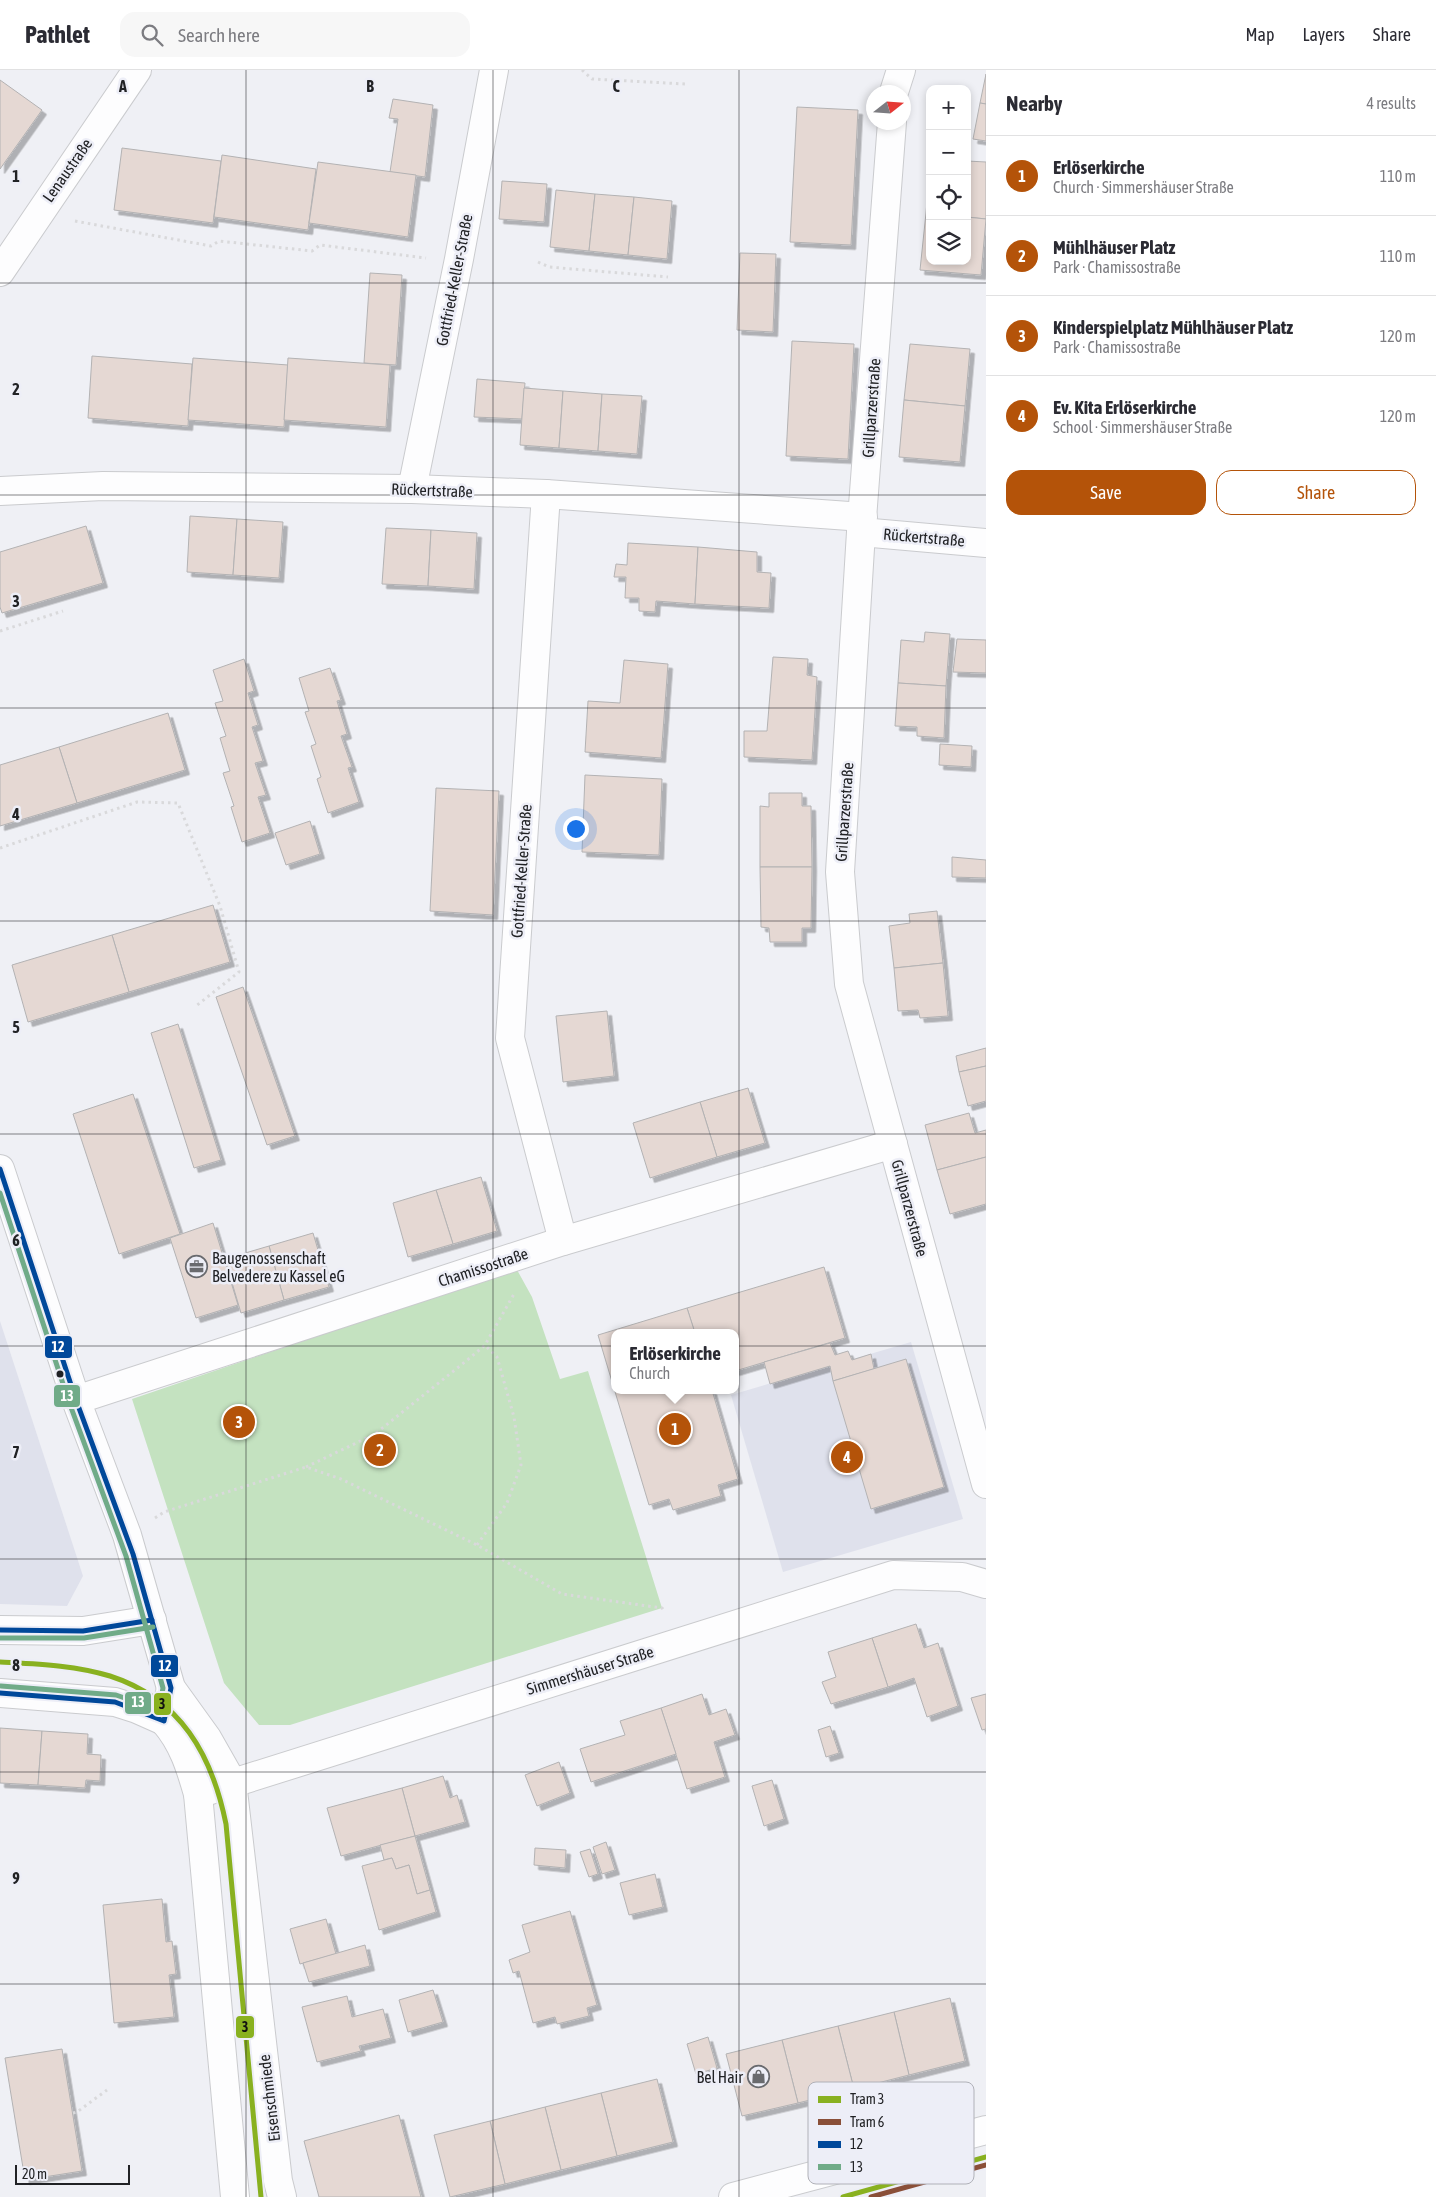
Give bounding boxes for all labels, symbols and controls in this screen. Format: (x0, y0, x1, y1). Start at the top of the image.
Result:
search box (120, 12, 470, 57)
text: Pathlet (25, 21, 90, 48)
icon: search (138, 21, 166, 49)
text: Search here (178, 24, 260, 46)
text: Map (1245, 24, 1274, 45)
text: Layers (1302, 24, 1345, 45)
text: Share (1373, 24, 1411, 45)
text: A (118, 77, 127, 95)
text: B (366, 77, 374, 95)
text: C (612, 77, 620, 95)
north arrow (866, 85, 911, 130)
map controls (926, 85, 971, 265)
button: + (926, 85, 971, 130)
text: Nearby (1006, 91, 1062, 115)
text: 4 results (1366, 94, 1416, 112)
button: − (926, 130, 971, 175)
street label: Lenaustraße (39, 135, 95, 205)
text: Erlöserkirche (1053, 156, 1145, 178)
text: 1 (12, 167, 20, 185)
text: 1 (1018, 167, 1026, 185)
text: 110 m (1380, 167, 1416, 185)
button: locate (926, 175, 971, 220)
text: Church · Simmershäuser Straße (1053, 178, 1234, 196)
street label: Gottfried-Keller-Straße (432, 213, 476, 347)
button: layers (926, 220, 971, 265)
text: Mühlhäuser Platz (1053, 236, 1175, 258)
text: 2 (1018, 247, 1026, 265)
text: 110 m (1380, 247, 1416, 265)
text: Park · Chamissostraße (1053, 258, 1181, 276)
text: Kinderspielplatz Mühlhäuser Platz (1053, 316, 1293, 338)
text: 3 (1018, 327, 1026, 345)
text: 120 m (1380, 327, 1416, 345)
text: Park · Chamissostraße (1053, 338, 1181, 356)
street label: Grillparzerstraße (859, 358, 884, 458)
text: 2 (12, 380, 20, 398)
text: Ev. Kita Erlöserkirche (1053, 396, 1196, 418)
text: 4 (1018, 407, 1026, 425)
text: 120 m (1380, 407, 1416, 425)
text: School · Simmershäuser Straße (1053, 418, 1232, 436)
button: Save (1006, 470, 1206, 515)
button: Share (1216, 470, 1416, 515)
street label: Rückertstraße (391, 480, 473, 500)
street label: Rückertstraße (883, 524, 965, 550)
text: 3 (12, 592, 20, 610)
street label: Grillparzerstraße (832, 762, 857, 862)
street label: Gottfried-Keller-Straße (507, 804, 535, 938)
text: 4 (11, 805, 20, 823)
your location (563, 816, 589, 842)
text: 5 (12, 1018, 20, 1036)
street label: Grillparzerstraße (887, 1158, 932, 1259)
text: 6 (12, 1231, 20, 1249)
street label: Chamissostraße (436, 1244, 530, 1290)
place label: Baugenossenschaft Belvedere zu Kassel eG (212, 1249, 345, 1285)
office icon: Baugenossenschaft Belvedere zu Kassel eG (184, 1255, 208, 1279)
popup (611, 1329, 739, 1394)
line badge: 12 (44, 1335, 73, 1359)
text: 12 (51, 1339, 65, 1355)
text: Erlöserkirche (629, 1342, 721, 1364)
text: Church (629, 1364, 670, 1382)
unlabelled marker (55, 1369, 65, 1379)
line badge: 13 (53, 1384, 81, 1408)
text: 13 (60, 1388, 74, 1404)
pin: 3 (223, 1403, 255, 1441)
pin: 1 (659, 1410, 691, 1448)
pin: 2 (364, 1431, 396, 1469)
pin: 4 (831, 1438, 863, 1476)
text: 7 (12, 1443, 20, 1461)
street label: Simmershäuser Straße (524, 1642, 656, 1698)
line badge: 12 (150, 1654, 179, 1678)
text: 8 (12, 1656, 20, 1674)
text: 12 (158, 1658, 172, 1674)
line badge: 13 (124, 1691, 152, 1715)
line badge: 3 (153, 1692, 172, 1716)
text: 13 (131, 1694, 145, 1710)
text: 3 (159, 1696, 165, 1712)
text: 9 (12, 1869, 20, 1887)
line badge: 3 (235, 2015, 255, 2039)
text: 3 (242, 2019, 248, 2035)
street label: Eisenschmiede (255, 2053, 283, 2143)
shop icon: Bel Hair (747, 2065, 771, 2089)
place label: Bel Hair (697, 2068, 743, 2086)
legend (808, 2082, 974, 2184)
text: Tram 3 (850, 2091, 884, 2107)
text: Tram 6 (850, 2114, 885, 2130)
text: 12 (850, 2136, 863, 2152)
text: 13 (850, 2159, 863, 2175)
scale bar (15, 2162, 130, 2185)
text: 20 m (22, 2166, 47, 2182)

